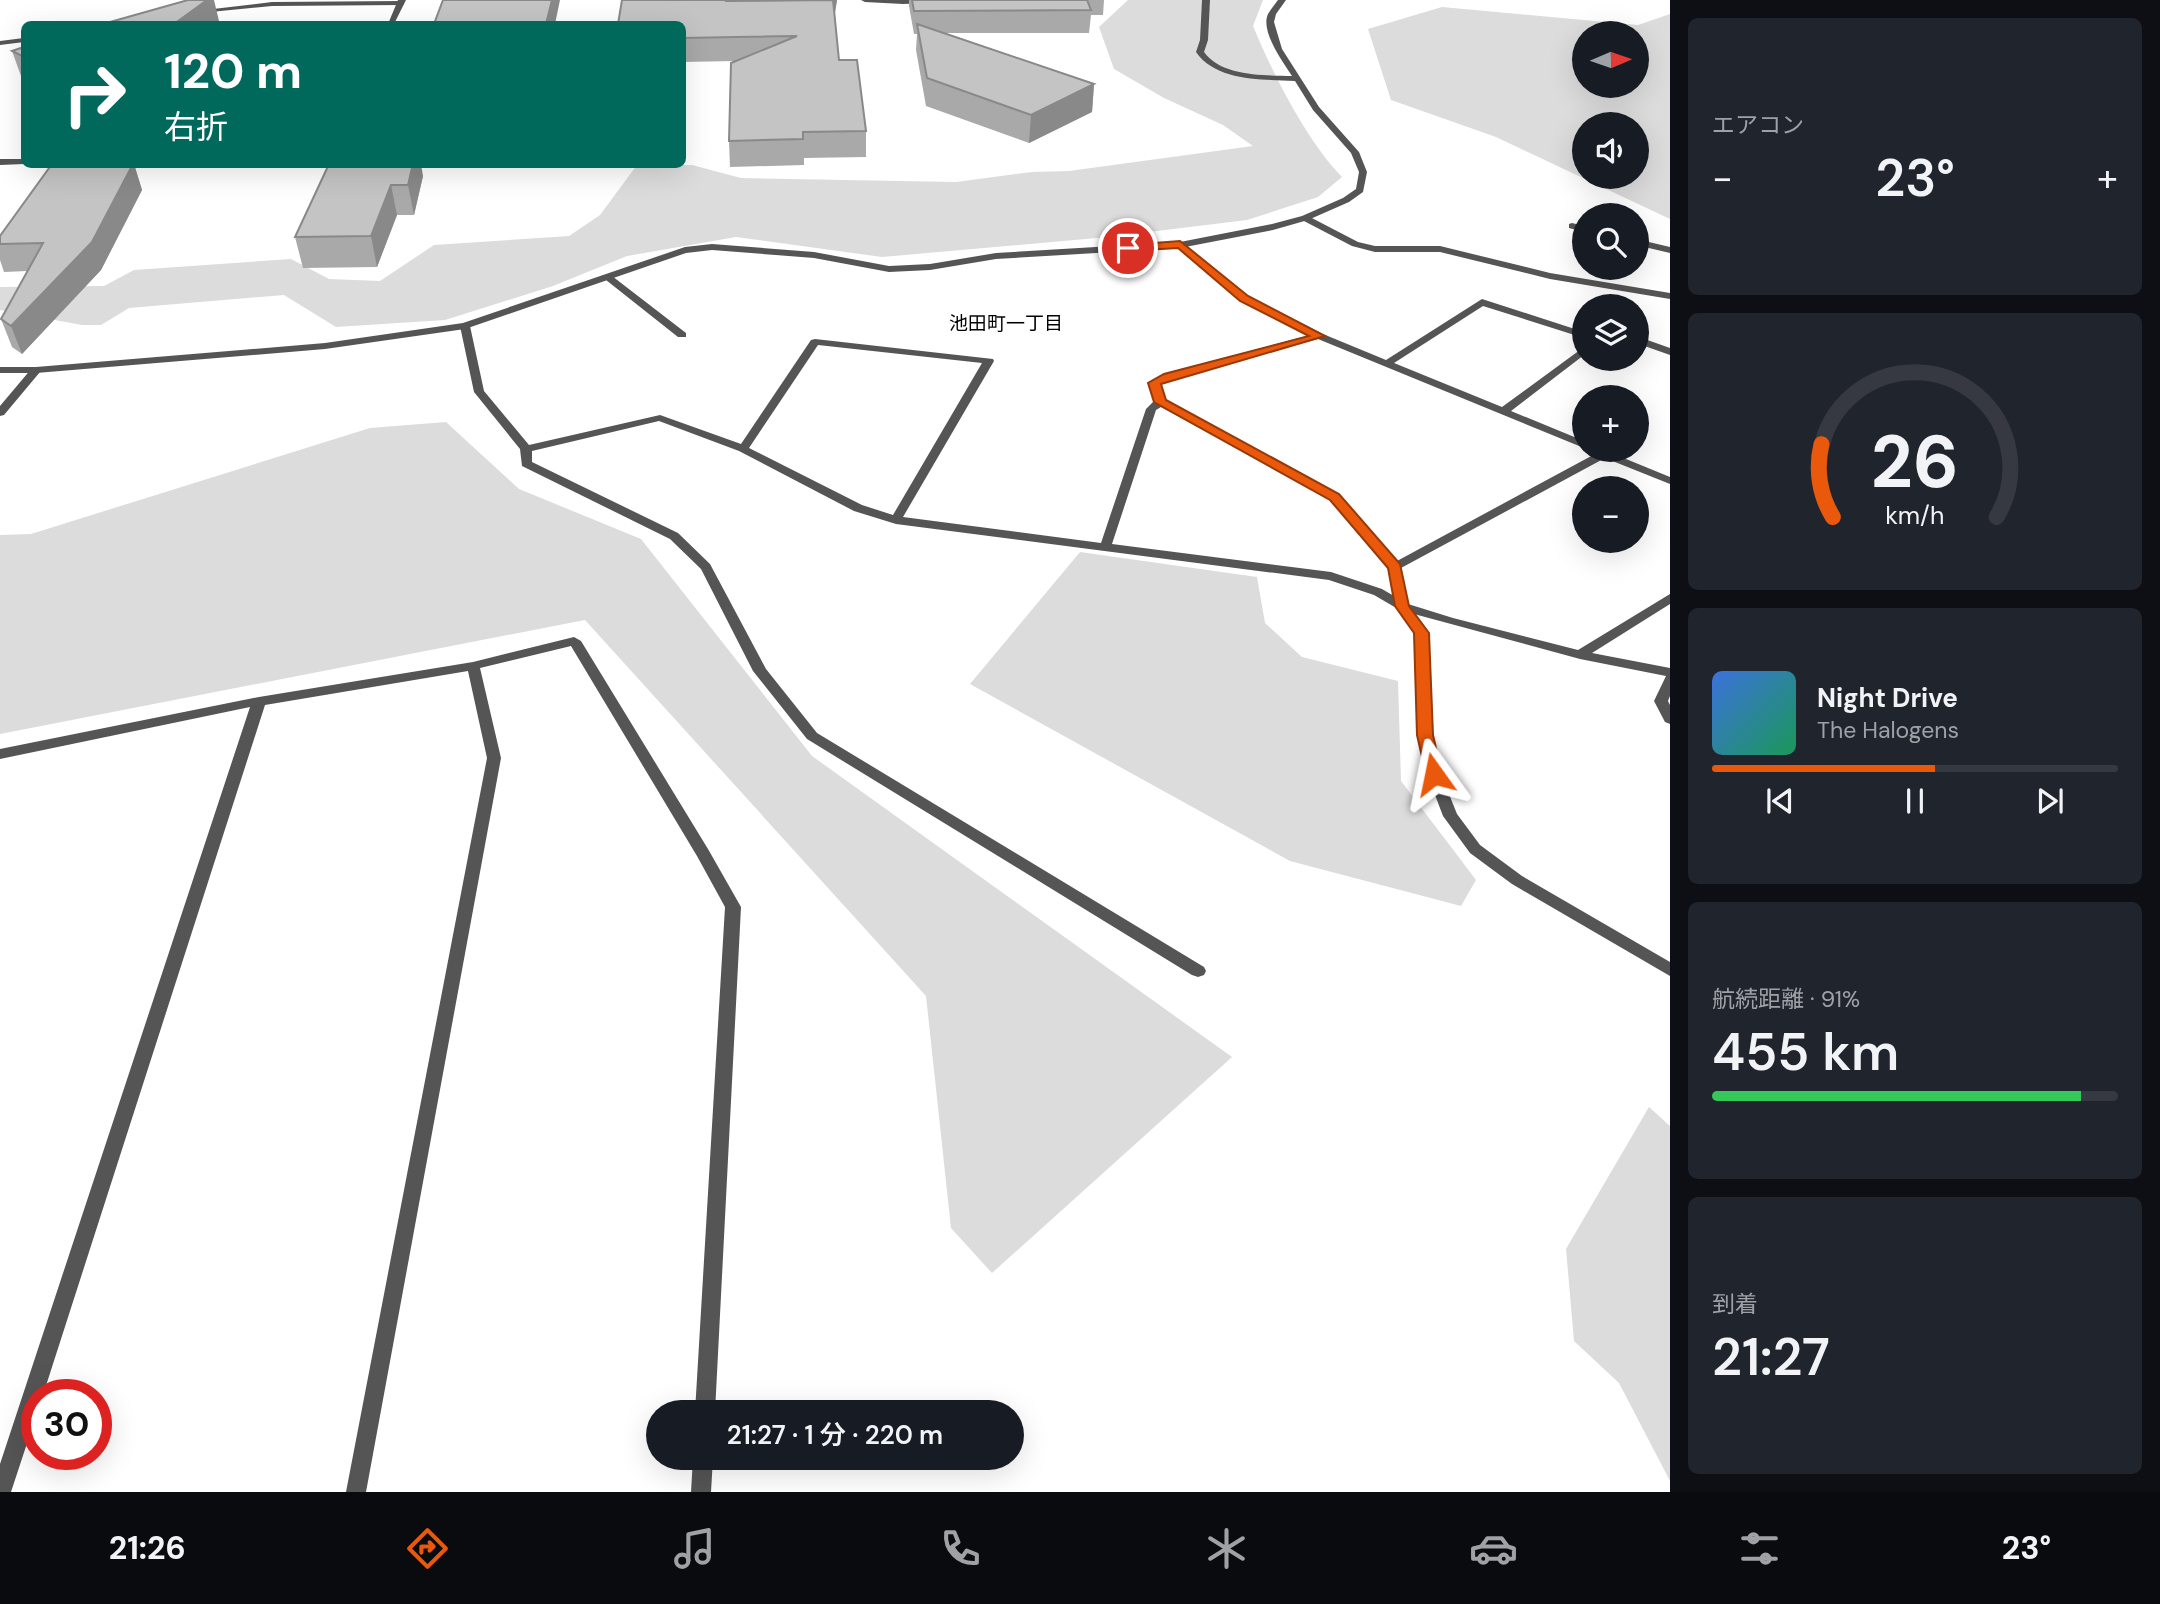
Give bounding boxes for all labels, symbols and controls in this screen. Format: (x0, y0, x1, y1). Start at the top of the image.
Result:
north arrow (1572, 21, 1648, 98)
map controls (1572, 21, 1649, 553)
text: 120 m (164, 39, 302, 103)
icon: right (49, 49, 140, 140)
text: 右折 (164, 106, 228, 148)
text: エアコン (1712, 110, 1804, 140)
button: sound (1572, 112, 1649, 189)
text: 23° (1875, 144, 1955, 212)
text: − (1712, 153, 1733, 203)
text: + (2097, 153, 2118, 203)
button: search (1572, 203, 1649, 280)
pin (1098, 218, 1158, 278)
icon: arrive (1109, 229, 1147, 267)
button: layers (1572, 294, 1649, 371)
district label: 池田町一丁目 (949, 311, 1063, 336)
button: + (1572, 385, 1649, 462)
text: 26 (1871, 416, 1959, 511)
button: − (1572, 476, 1649, 553)
text: km/h (1885, 499, 1945, 532)
text: Night Drive (1817, 681, 1958, 715)
text: The Halogens (1817, 715, 1959, 745)
position arrow (1397, 737, 1471, 811)
icon: previous (1761, 782, 1799, 820)
icon: pause (1896, 782, 1934, 820)
icon: next (2031, 782, 2069, 820)
text: 航続距離 · 91% (1712, 984, 1860, 1014)
text: 455 km (1712, 1018, 1899, 1086)
text: 到着 (1712, 1289, 1758, 1319)
text: 21:27 (1712, 1323, 1830, 1391)
speed limit sign: 30 (21, 1379, 112, 1470)
text: 21:27 · 1 分 · 220 m (727, 1418, 943, 1452)
icon: directions (403, 1524, 452, 1573)
icon: music (670, 1524, 719, 1573)
icon: phone (936, 1524, 985, 1573)
icon: climate (1202, 1524, 1251, 1573)
icon: car (1469, 1524, 1518, 1573)
icon: filters (1735, 1524, 1784, 1573)
text: 21:26 (109, 1527, 186, 1569)
text: 23° (2002, 1527, 2051, 1569)

